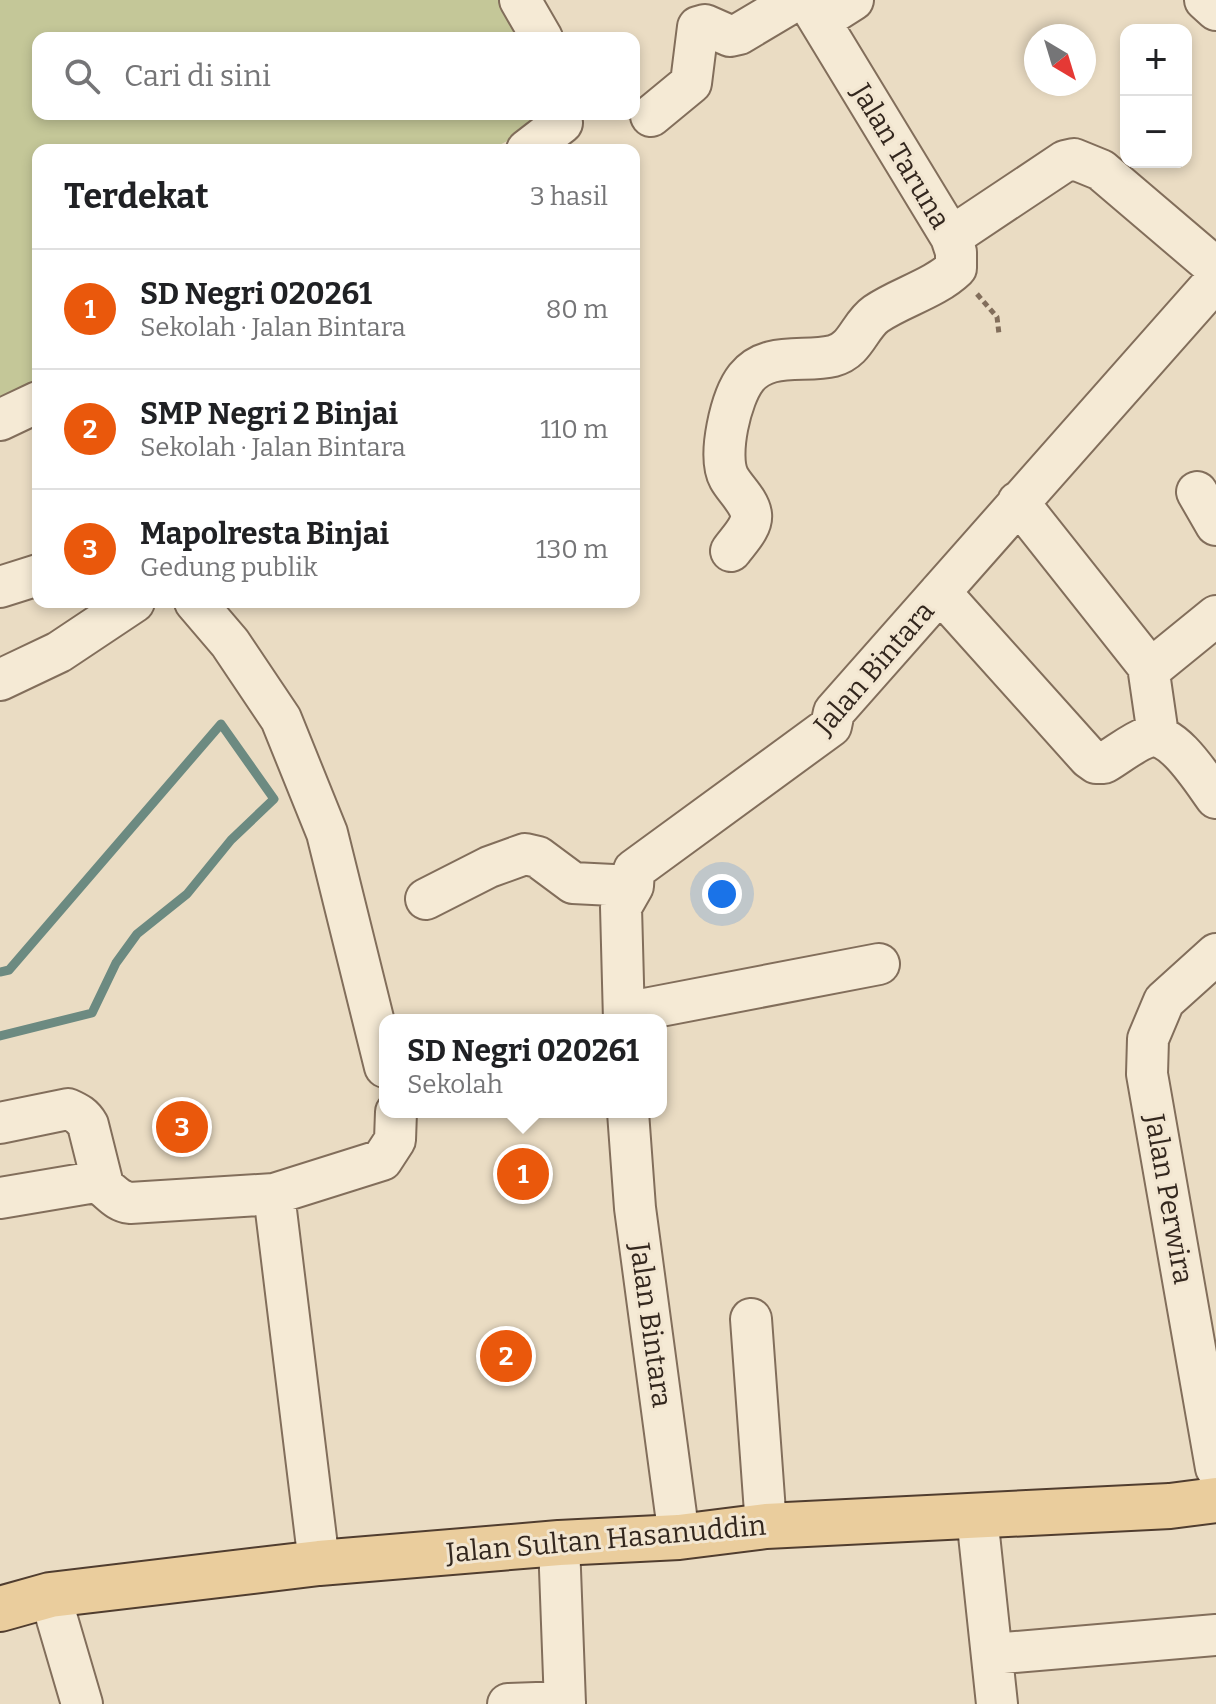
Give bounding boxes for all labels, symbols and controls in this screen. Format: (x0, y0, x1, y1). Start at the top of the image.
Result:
north arrow (1024, 24, 1096, 96)
map controls (1120, 24, 1192, 168)
button: + (1120, 24, 1192, 96)
search box (32, 32, 640, 120)
icon: search (60, 54, 104, 98)
text: Cari di sini (124, 58, 271, 94)
street label: Jalan Taruna (844, 77, 957, 234)
button: − (1120, 96, 1192, 168)
text: Terdekat (64, 176, 209, 217)
text: 3 hasil (530, 181, 608, 212)
text: SD Negri 020261 (140, 276, 372, 312)
text: 1 (84, 294, 96, 325)
text: 80 m (546, 294, 608, 325)
text: Sekolah · Jalan Bintara (140, 312, 406, 343)
text: SMP Negri 2 Binjai (140, 396, 398, 432)
text: 2 (83, 414, 97, 445)
text: 110 m (540, 414, 608, 445)
text: Sekolah · Jalan Bintara (140, 432, 406, 463)
text: Mapolresta Binjai (140, 516, 389, 552)
text: 3 (83, 534, 97, 565)
text: 130 m (536, 534, 608, 565)
text: Gedung publik (140, 552, 318, 583)
street label: Jalan Bintara (806, 595, 941, 742)
your location (702, 874, 742, 914)
popup (379, 1014, 667, 1118)
text: SD Negri 020261 (407, 1033, 639, 1069)
text: Sekolah (407, 1069, 503, 1100)
pin: 3 (156, 1097, 208, 1157)
street label: Jalan Perwira (1138, 1111, 1200, 1286)
pin: 1 (497, 1144, 549, 1204)
street label: Jalan Bintara (623, 1240, 679, 1409)
pin: 2 (480, 1326, 532, 1386)
street label: Jalan Sultan Hasanuddin (444, 1509, 767, 1570)

